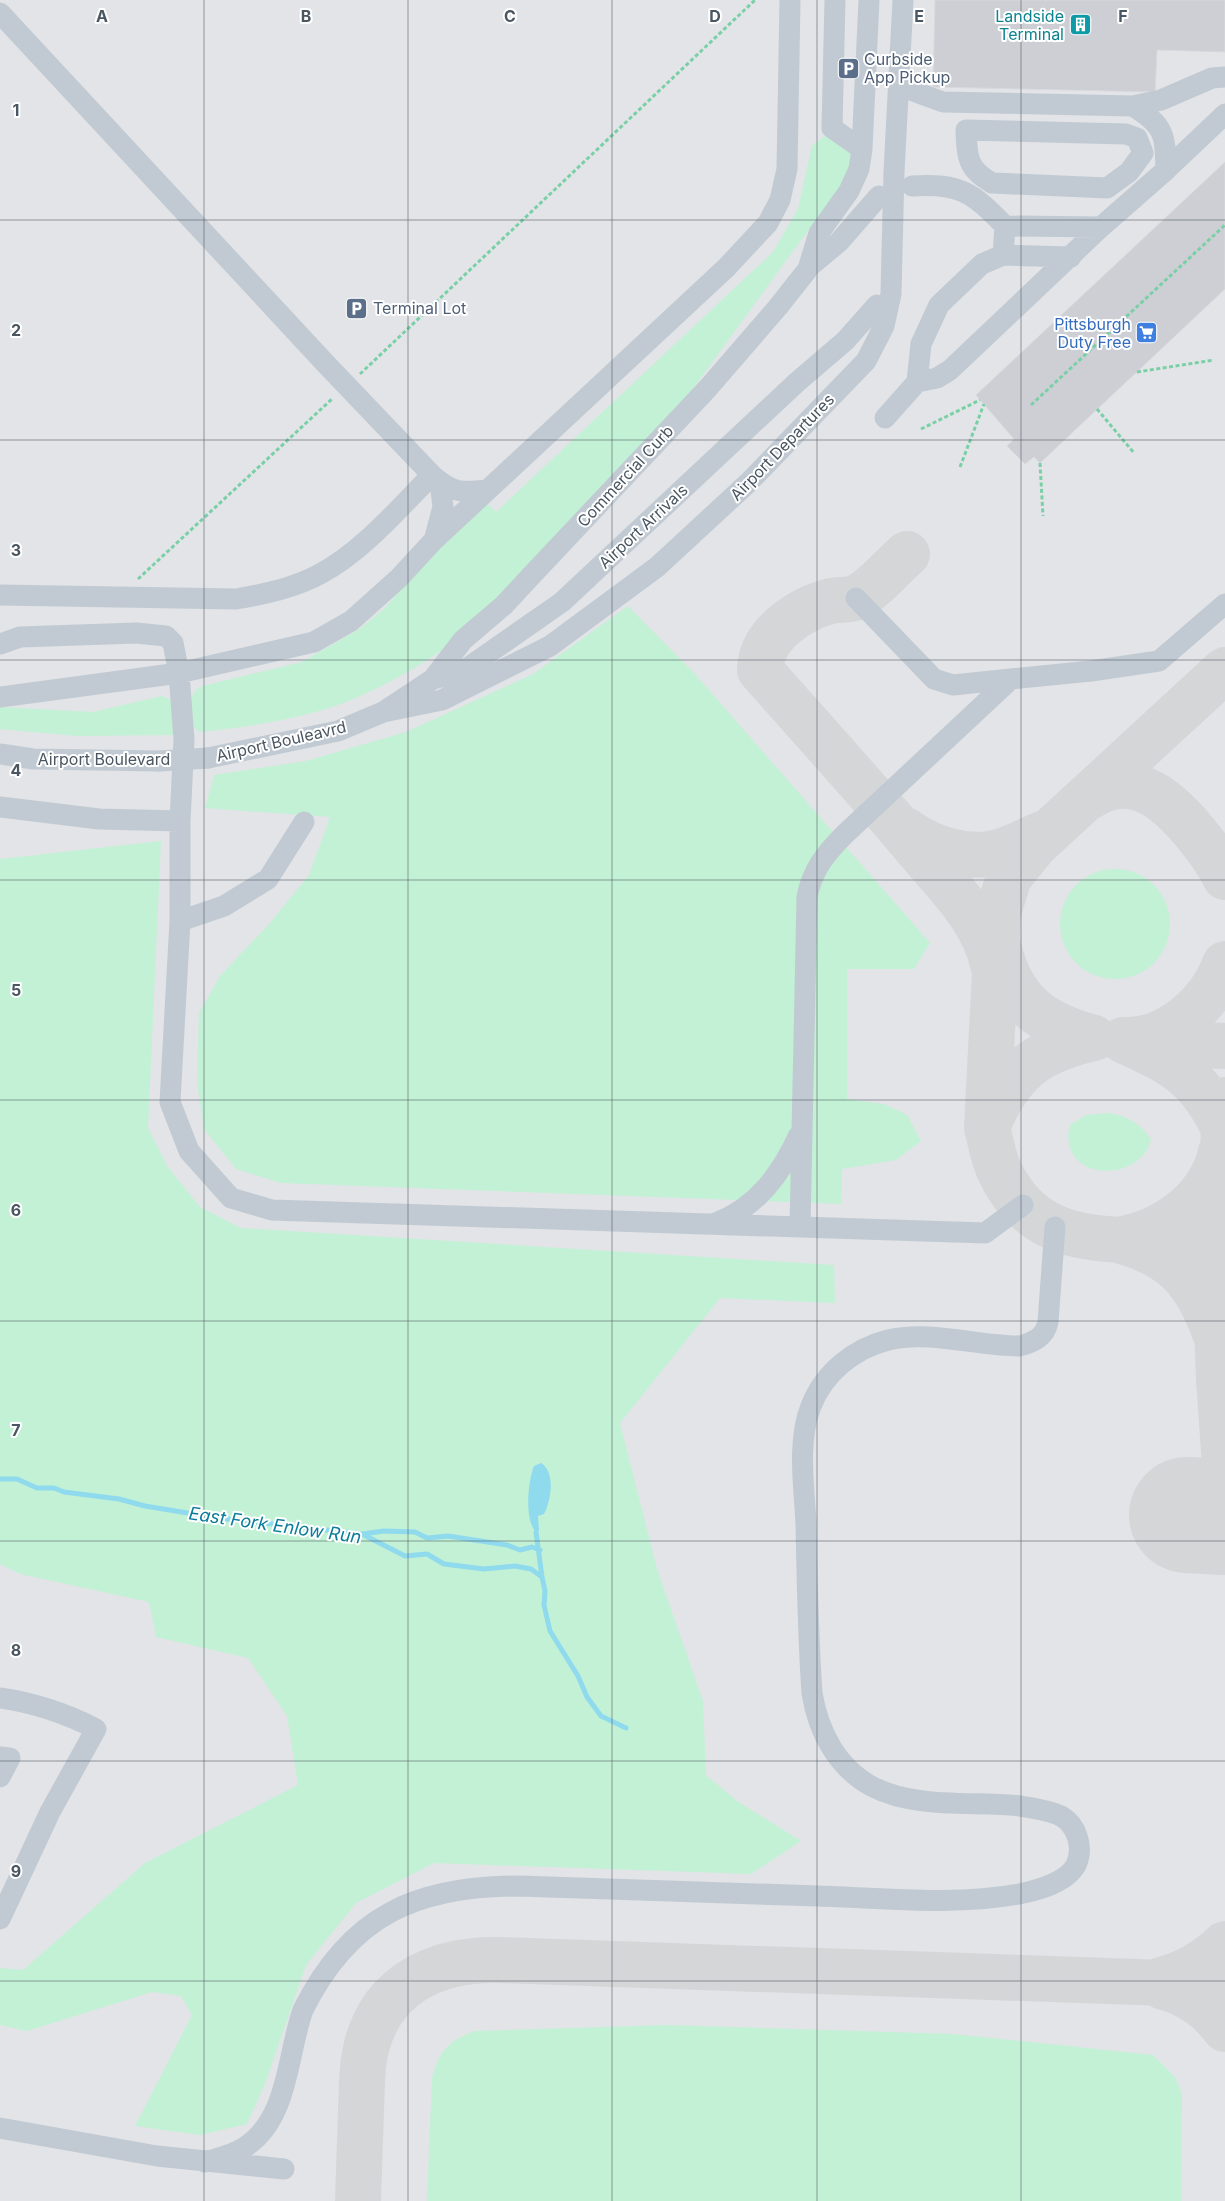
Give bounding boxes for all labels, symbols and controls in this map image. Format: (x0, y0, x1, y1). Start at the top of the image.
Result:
text: A (96, 6, 108, 26)
text: B (301, 6, 311, 26)
text: C (504, 6, 516, 26)
text: D (709, 6, 721, 26)
text: E (914, 6, 924, 26)
place label: Landside Terminal (995, 6, 1064, 44)
text: F (1118, 6, 1128, 26)
building icon: Landside Terminal (1068, 13, 1092, 37)
place label: Curbside App Pickup (864, 49, 950, 87)
parking icon: Curbside App Pickup (836, 56, 860, 80)
text: 1 (13, 100, 19, 120)
parking icon: Terminal Lot (345, 296, 369, 320)
place label: Terminal Lot (373, 298, 466, 318)
place label: Pittsburgh Duty Free (1054, 314, 1131, 352)
text: 2 (11, 320, 21, 340)
supermarket icon: Pittsburgh Duty Free (1135, 321, 1159, 345)
street label: Airport Departures (726, 389, 838, 505)
street label: Commercial Curb (573, 421, 677, 531)
street label: Airport Arrivals (594, 480, 692, 572)
text: 3 (11, 540, 21, 560)
street label: Airport Bouleavrd (214, 716, 348, 766)
street label: Airport Boulevard (38, 749, 170, 769)
text: 4 (11, 760, 22, 780)
text: 5 (11, 980, 21, 1000)
text: 6 (11, 1200, 21, 1220)
text: 7 (11, 1420, 21, 1440)
water label: East Fork Enlow Run (187, 1502, 363, 1548)
text: 8 (11, 1640, 21, 1660)
text: 9 (11, 1861, 21, 1881)

